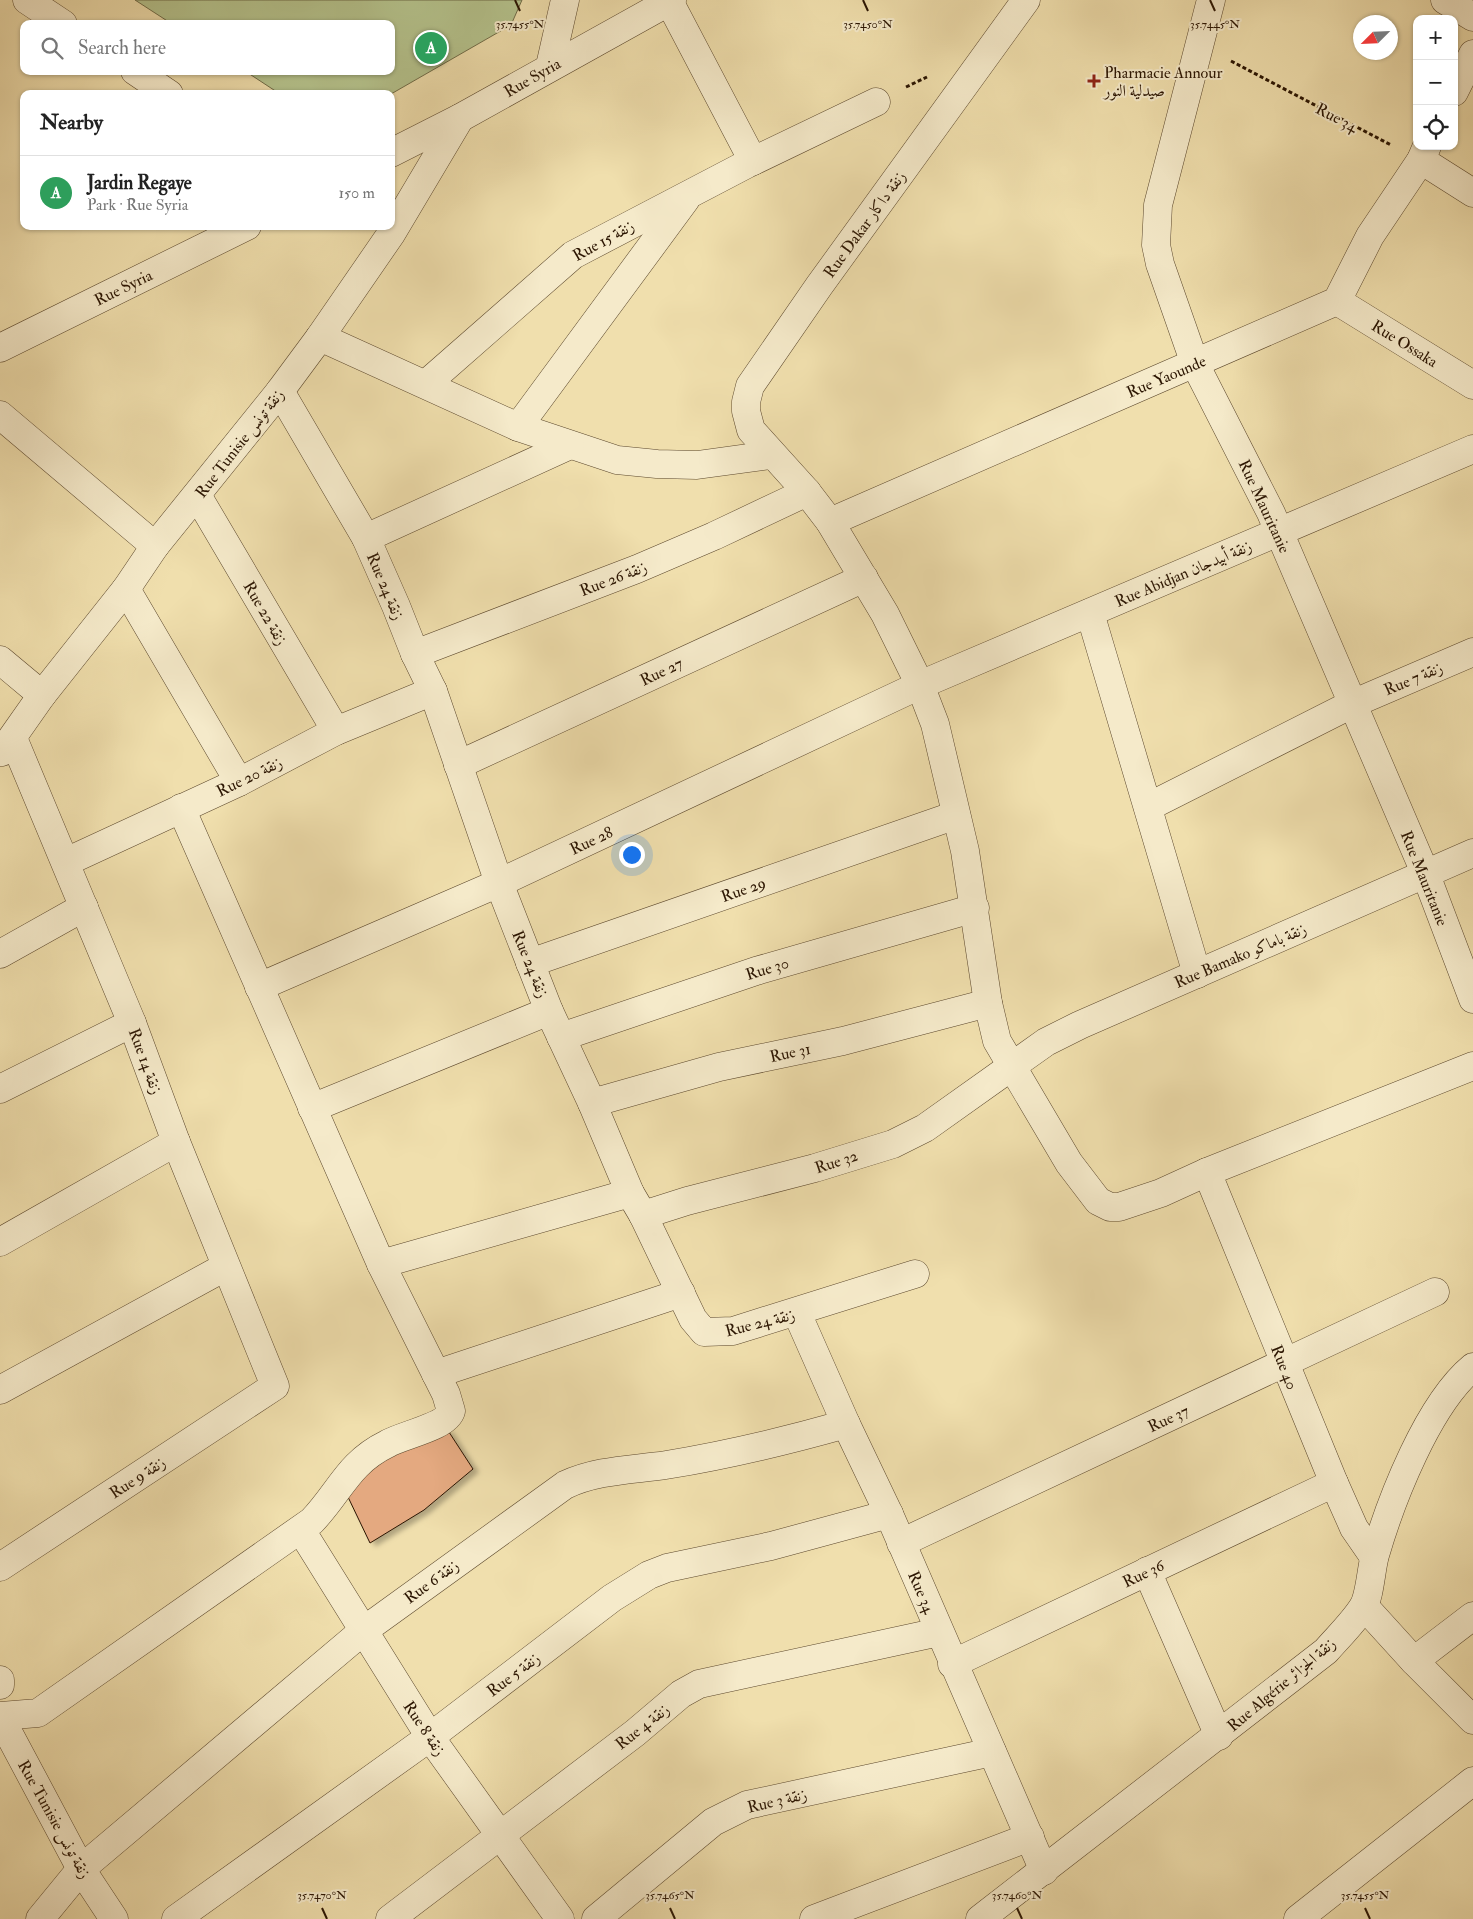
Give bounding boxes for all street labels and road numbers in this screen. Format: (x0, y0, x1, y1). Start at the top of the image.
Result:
street label: Rue Syria (501, 53, 565, 102)
street label: Rue 34 (1312, 99, 1362, 138)
street label: Rue Dakar زنقة داكار (819, 167, 910, 282)
street label: Rue 15 زنقة (569, 216, 638, 266)
street label: Rue Syria (91, 265, 156, 311)
street label: Rue Ossaka (1368, 316, 1442, 372)
street label: Rue Yaounde (1124, 351, 1209, 403)
street label: Rue Tunisie زنقة تونس (191, 385, 289, 502)
street label: Rue Mauritanie (1234, 456, 1295, 557)
street label: Rue Abidjan زنقة أبيدجان (1111, 534, 1255, 612)
street label: Rue 24 زنقة (362, 550, 408, 623)
street label: Rue 26 زنقة (577, 557, 650, 601)
street label: Rue 22 زنقة (239, 578, 291, 649)
street label: Rue 27 (637, 653, 687, 690)
street label: Rue 7 زنقة (1381, 658, 1446, 700)
street label: Rue 20 زنقة (213, 752, 286, 801)
street label: Rue 28 (567, 822, 617, 860)
street label: Rue Mauritanie (1396, 828, 1452, 929)
street label: Rue 29 (718, 873, 768, 907)
street label: Rue Bamako زنقة باماكو (1171, 919, 1310, 993)
street label: Rue 24 زنقة (507, 928, 553, 1001)
street label: Rue 30 (743, 953, 791, 985)
street label: Rue 14 زنقة (124, 1026, 166, 1097)
street label: Rue 31 (768, 1039, 813, 1067)
street label: Rue 32 (812, 1146, 860, 1178)
street label: Rue 24 زنقة (723, 1305, 797, 1341)
street label: Rue 40 (1266, 1342, 1302, 1393)
street label: Rue 37 (1145, 1400, 1193, 1437)
street label: Rue 9 زنقة (106, 1452, 169, 1503)
street label: Rue 6 زنقة (400, 1555, 463, 1608)
street label: Rue 36 (1119, 1555, 1168, 1592)
street label: Rue 34 (903, 1568, 939, 1618)
street label: Rue Algérie زنقة الجزائر (1223, 1634, 1340, 1736)
street label: Rue 5 زنقة (483, 1648, 544, 1701)
street label: Rue 8 زنقة (399, 1697, 450, 1760)
street label: Rue 4 زنقة (612, 1699, 674, 1754)
street label: Rue Tunisie زنقة تونس (13, 1757, 95, 1882)
street label: Rue 3 زنقة (745, 1784, 809, 1818)

